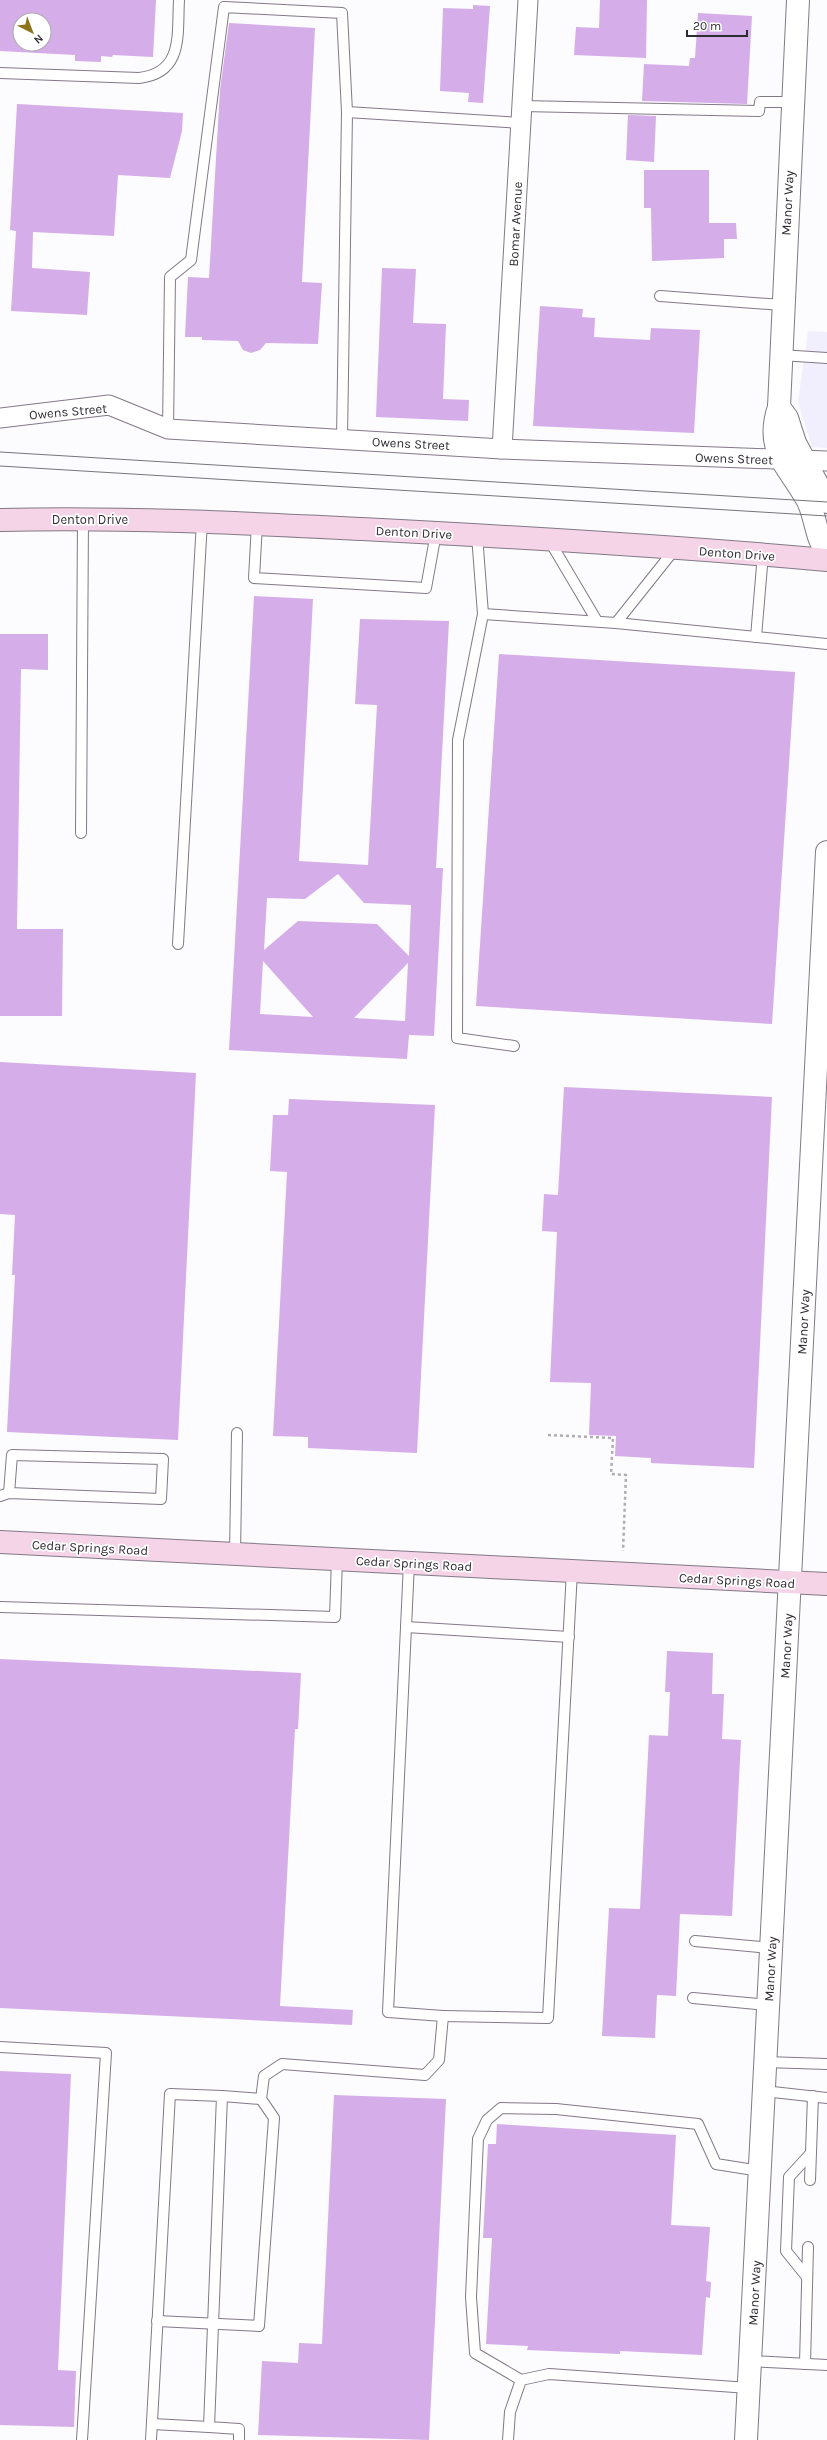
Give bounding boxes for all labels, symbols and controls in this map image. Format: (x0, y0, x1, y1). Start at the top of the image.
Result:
north arrow (12, 12, 52, 52)
scale bar (687, 12, 747, 38)
text: 20 m (693, 19, 721, 33)
text: N (31, 32, 46, 47)
street label: Manor Way (778, 170, 797, 236)
street label: Bomar Avenue (506, 181, 525, 267)
street label: Owens Street (29, 401, 108, 422)
street label: Owens Street (372, 434, 450, 453)
street label: Owens Street (695, 450, 773, 467)
street label: Denton Drive (52, 512, 129, 527)
street label: Denton Drive (375, 523, 453, 542)
street label: Denton Drive (698, 543, 776, 564)
street label: Manor Way (794, 1289, 813, 1355)
street label: Cedar Springs Road (31, 1537, 148, 1558)
street label: Cedar Springs Road (355, 1553, 472, 1574)
street label: Cedar Springs Road (678, 1570, 795, 1591)
street label: Manor Way (777, 1613, 796, 1679)
street label: Manor Way (761, 1936, 780, 2002)
street label: Manor Way (745, 2260, 764, 2326)

